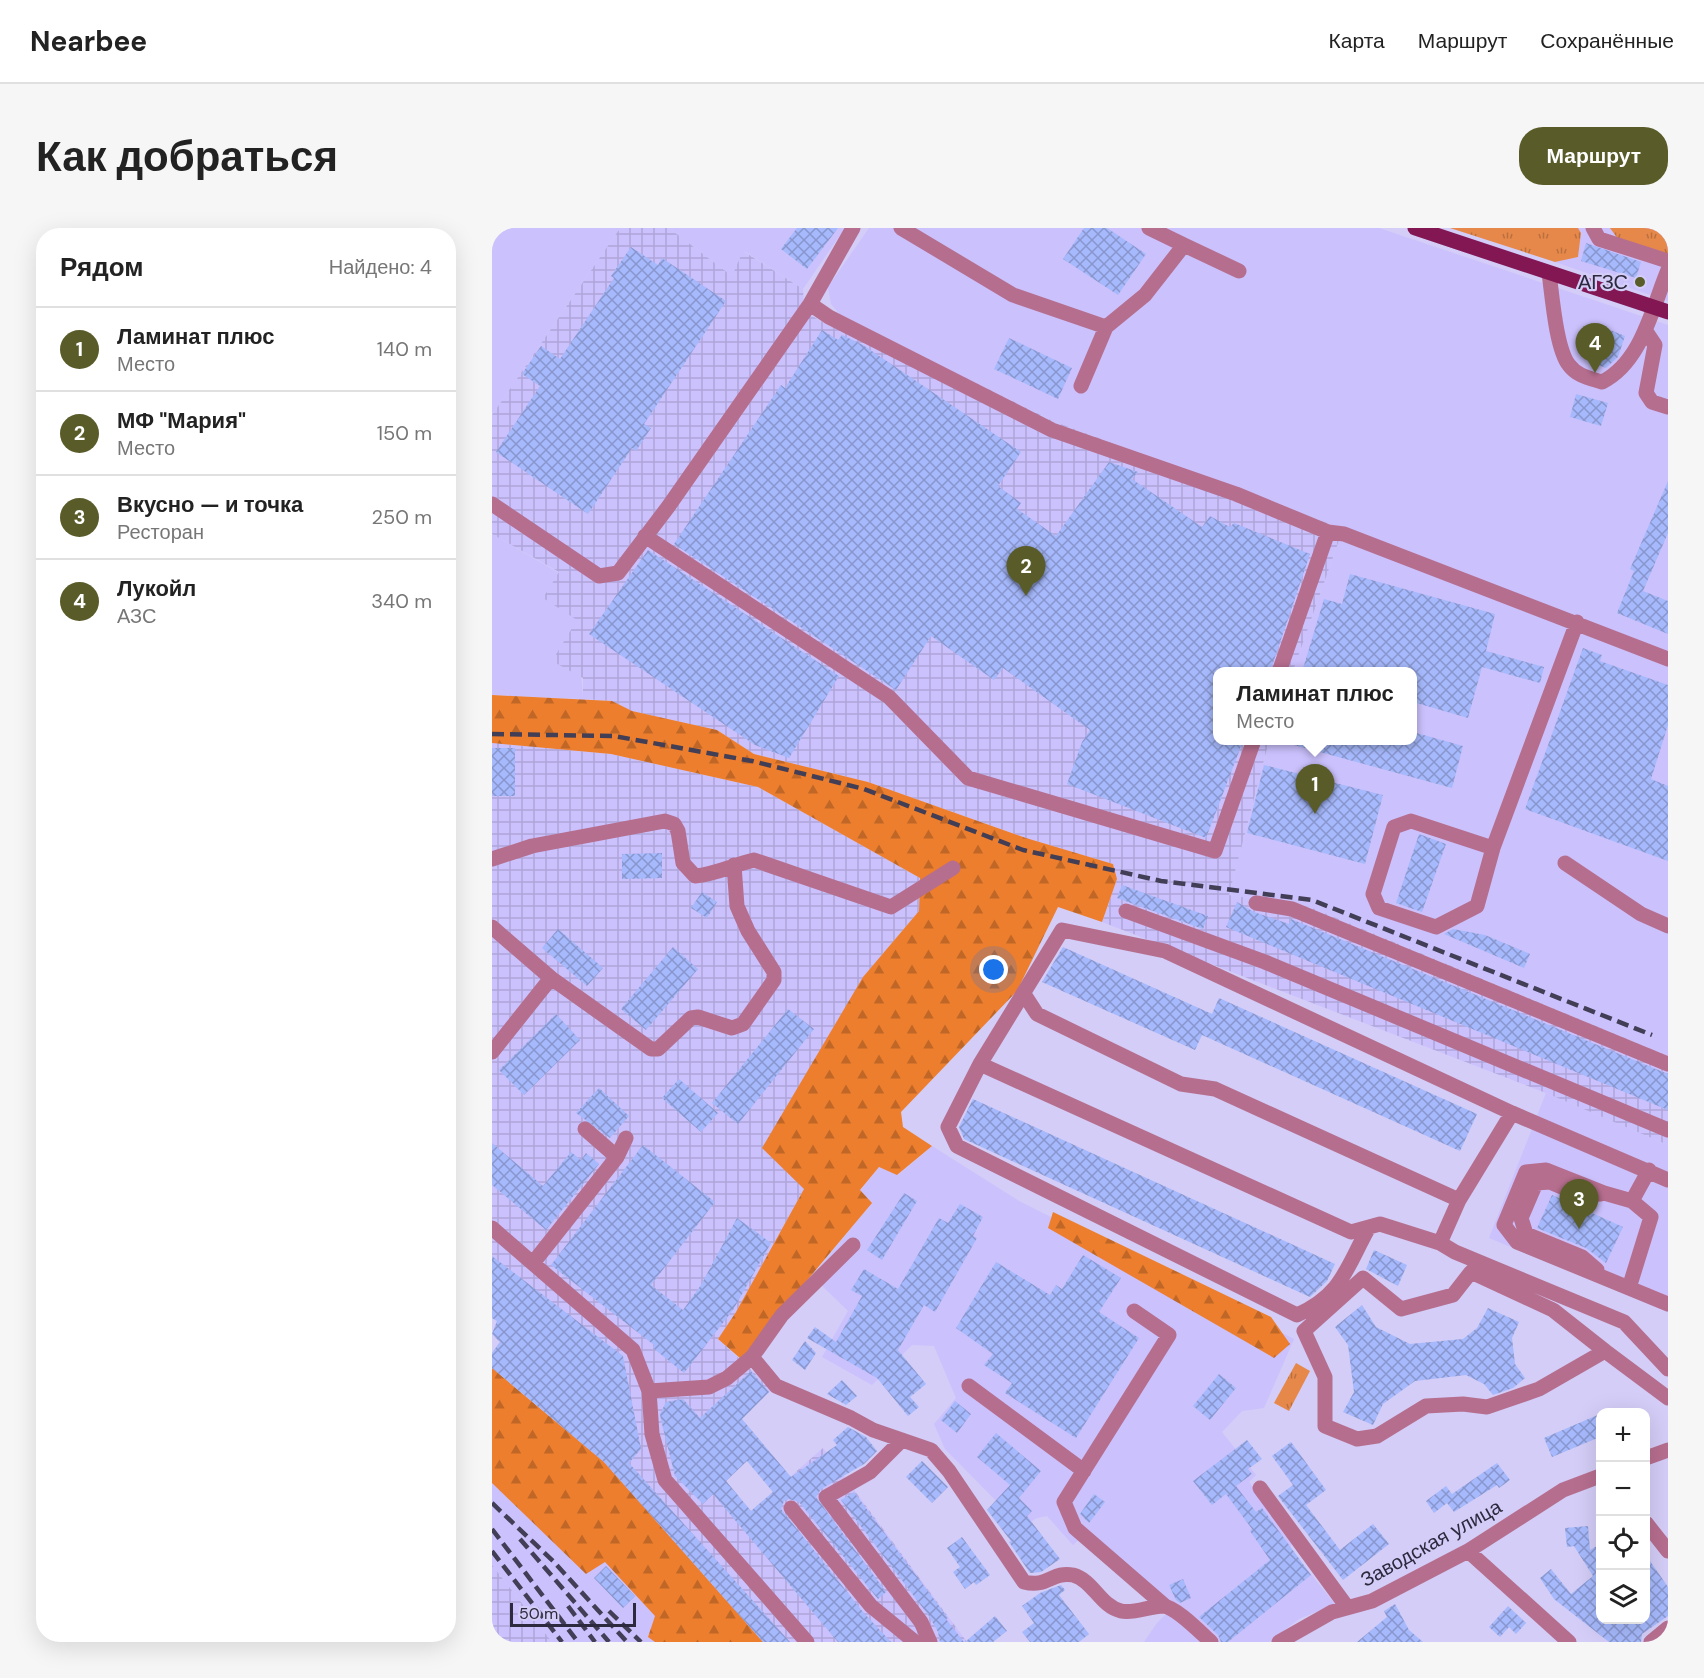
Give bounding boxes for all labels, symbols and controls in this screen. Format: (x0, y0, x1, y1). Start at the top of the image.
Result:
text: Nearbee (30, 23, 147, 60)
text: Карта (1329, 27, 1385, 55)
text: Маршрут (1418, 27, 1507, 55)
text: Сохранённые (1540, 27, 1674, 55)
button: Маршрут (1519, 127, 1668, 185)
text: Как добраться (36, 129, 338, 184)
text: Рядом (60, 250, 143, 284)
text: Найдено: 4 (329, 254, 432, 280)
place label: АГЗС (1578, 269, 1628, 295)
marker: АГЗС (1633, 275, 1647, 289)
text: Ламинат плюс (117, 322, 274, 351)
pin: 4 (1576, 324, 1614, 373)
text: 1 (76, 336, 83, 362)
text: 140 m (377, 336, 432, 362)
text: Место (117, 351, 175, 377)
text: МФ "Мария" (117, 406, 246, 435)
text: 2 (74, 420, 85, 446)
text: 150 m (377, 420, 432, 446)
text: Место (117, 435, 175, 461)
text: Вкусно — и точка (117, 490, 303, 519)
text: 3 (73, 504, 86, 530)
text: 250 m (371, 504, 432, 530)
text: Ресторан (117, 519, 204, 545)
pin: 2 (1006, 546, 1046, 596)
text: Лукойл (117, 574, 196, 603)
text: 4 (73, 588, 86, 614)
text: 340 m (371, 588, 432, 614)
text: АЗС (117, 603, 156, 629)
popup (1213, 667, 1417, 745)
text: Ламинат плюс (1236, 679, 1394, 708)
text: Место (1236, 708, 1294, 734)
pin: 1 (1296, 764, 1334, 814)
your location (979, 955, 1008, 984)
pin: 3 (1560, 1180, 1598, 1229)
map controls (1596, 1408, 1650, 1624)
button: + (1596, 1408, 1650, 1462)
button: − (1596, 1462, 1650, 1516)
street label: Заводская улица (1356, 1493, 1507, 1593)
button: locate (1596, 1516, 1650, 1570)
button: layers (1596, 1570, 1650, 1624)
scale bar (510, 1600, 636, 1628)
text: 50 m (519, 1603, 558, 1624)

